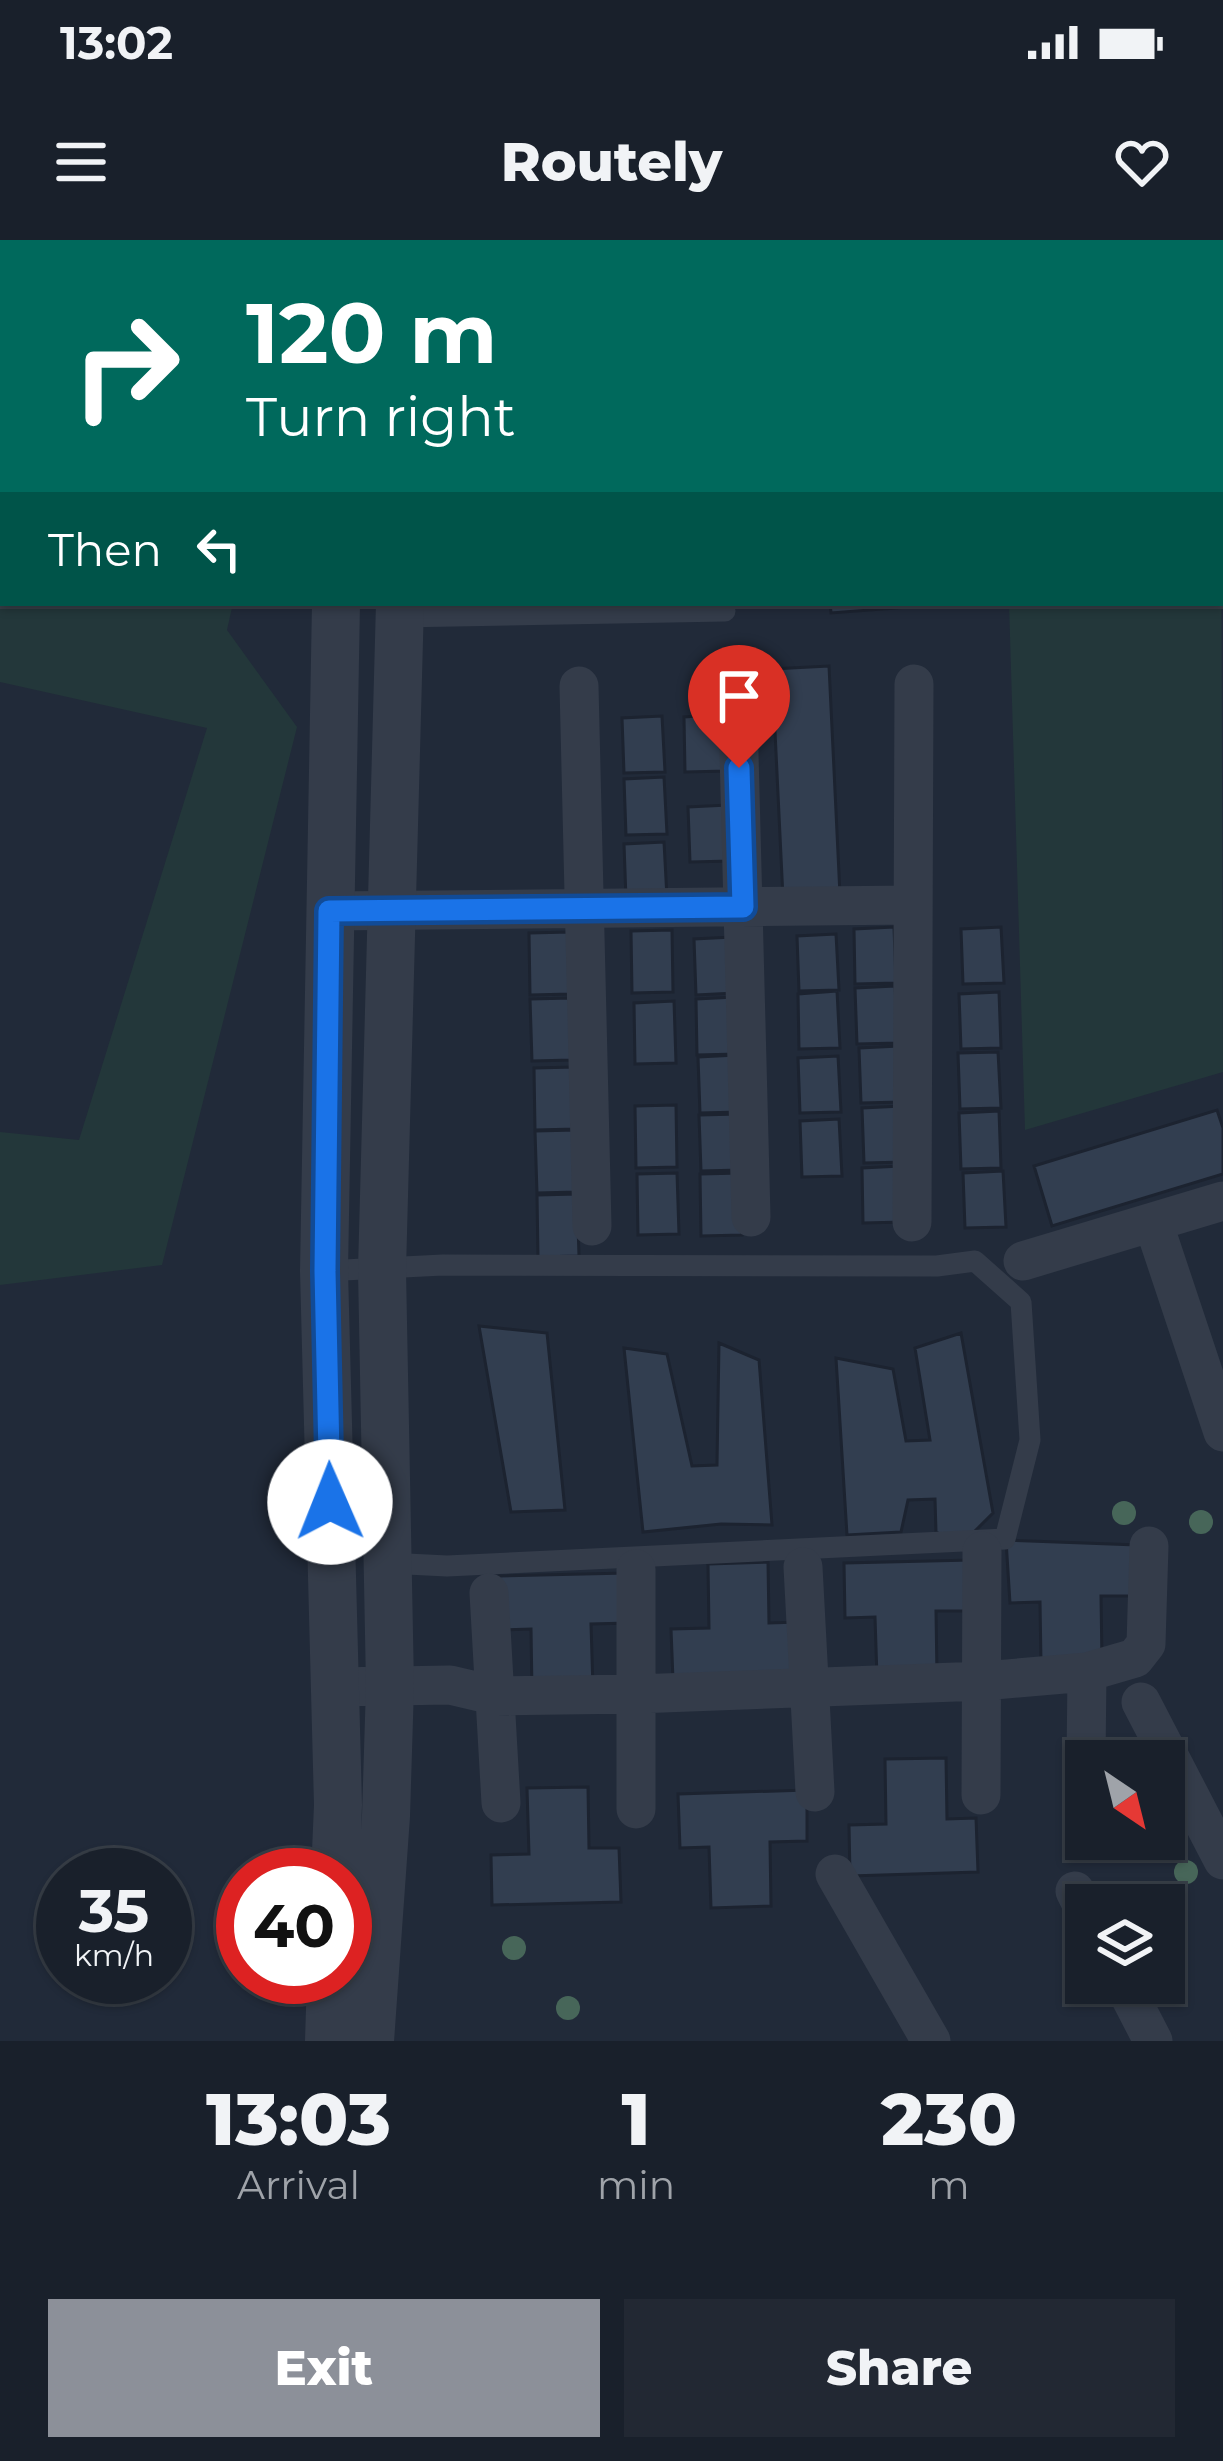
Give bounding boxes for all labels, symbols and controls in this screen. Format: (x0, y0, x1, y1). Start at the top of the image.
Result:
text: 13:02 (60, 15, 173, 70)
icon: menu (48, 129, 114, 195)
text: Routely (501, 129, 722, 195)
icon: heart (1109, 129, 1175, 195)
text: 120 m (246, 282, 497, 384)
icon: right (48, 288, 204, 444)
text: Turn right (246, 384, 516, 450)
icon: left (186, 516, 252, 582)
text: Then (48, 522, 162, 577)
pin (688, 645, 790, 768)
icon: arrive (706, 663, 772, 729)
position arrow (267, 1439, 393, 1565)
north arrow (1065, 1740, 1185, 1860)
map controls (1065, 1740, 1185, 2004)
speed limit sign: 40 (216, 1848, 372, 2004)
text: 35 (79, 1874, 149, 1947)
button: layers (1065, 1884, 1185, 2004)
text: km/h (74, 1937, 154, 1974)
text: 13:03 (206, 2075, 391, 2163)
text: 1 (621, 2075, 651, 2163)
text: 230 (881, 2075, 1017, 2163)
text: Arrival (237, 2161, 360, 2209)
text: min (597, 2161, 675, 2209)
text: m (928, 2161, 970, 2209)
button: Exit (48, 2299, 600, 2437)
button: Share (624, 2299, 1175, 2437)

